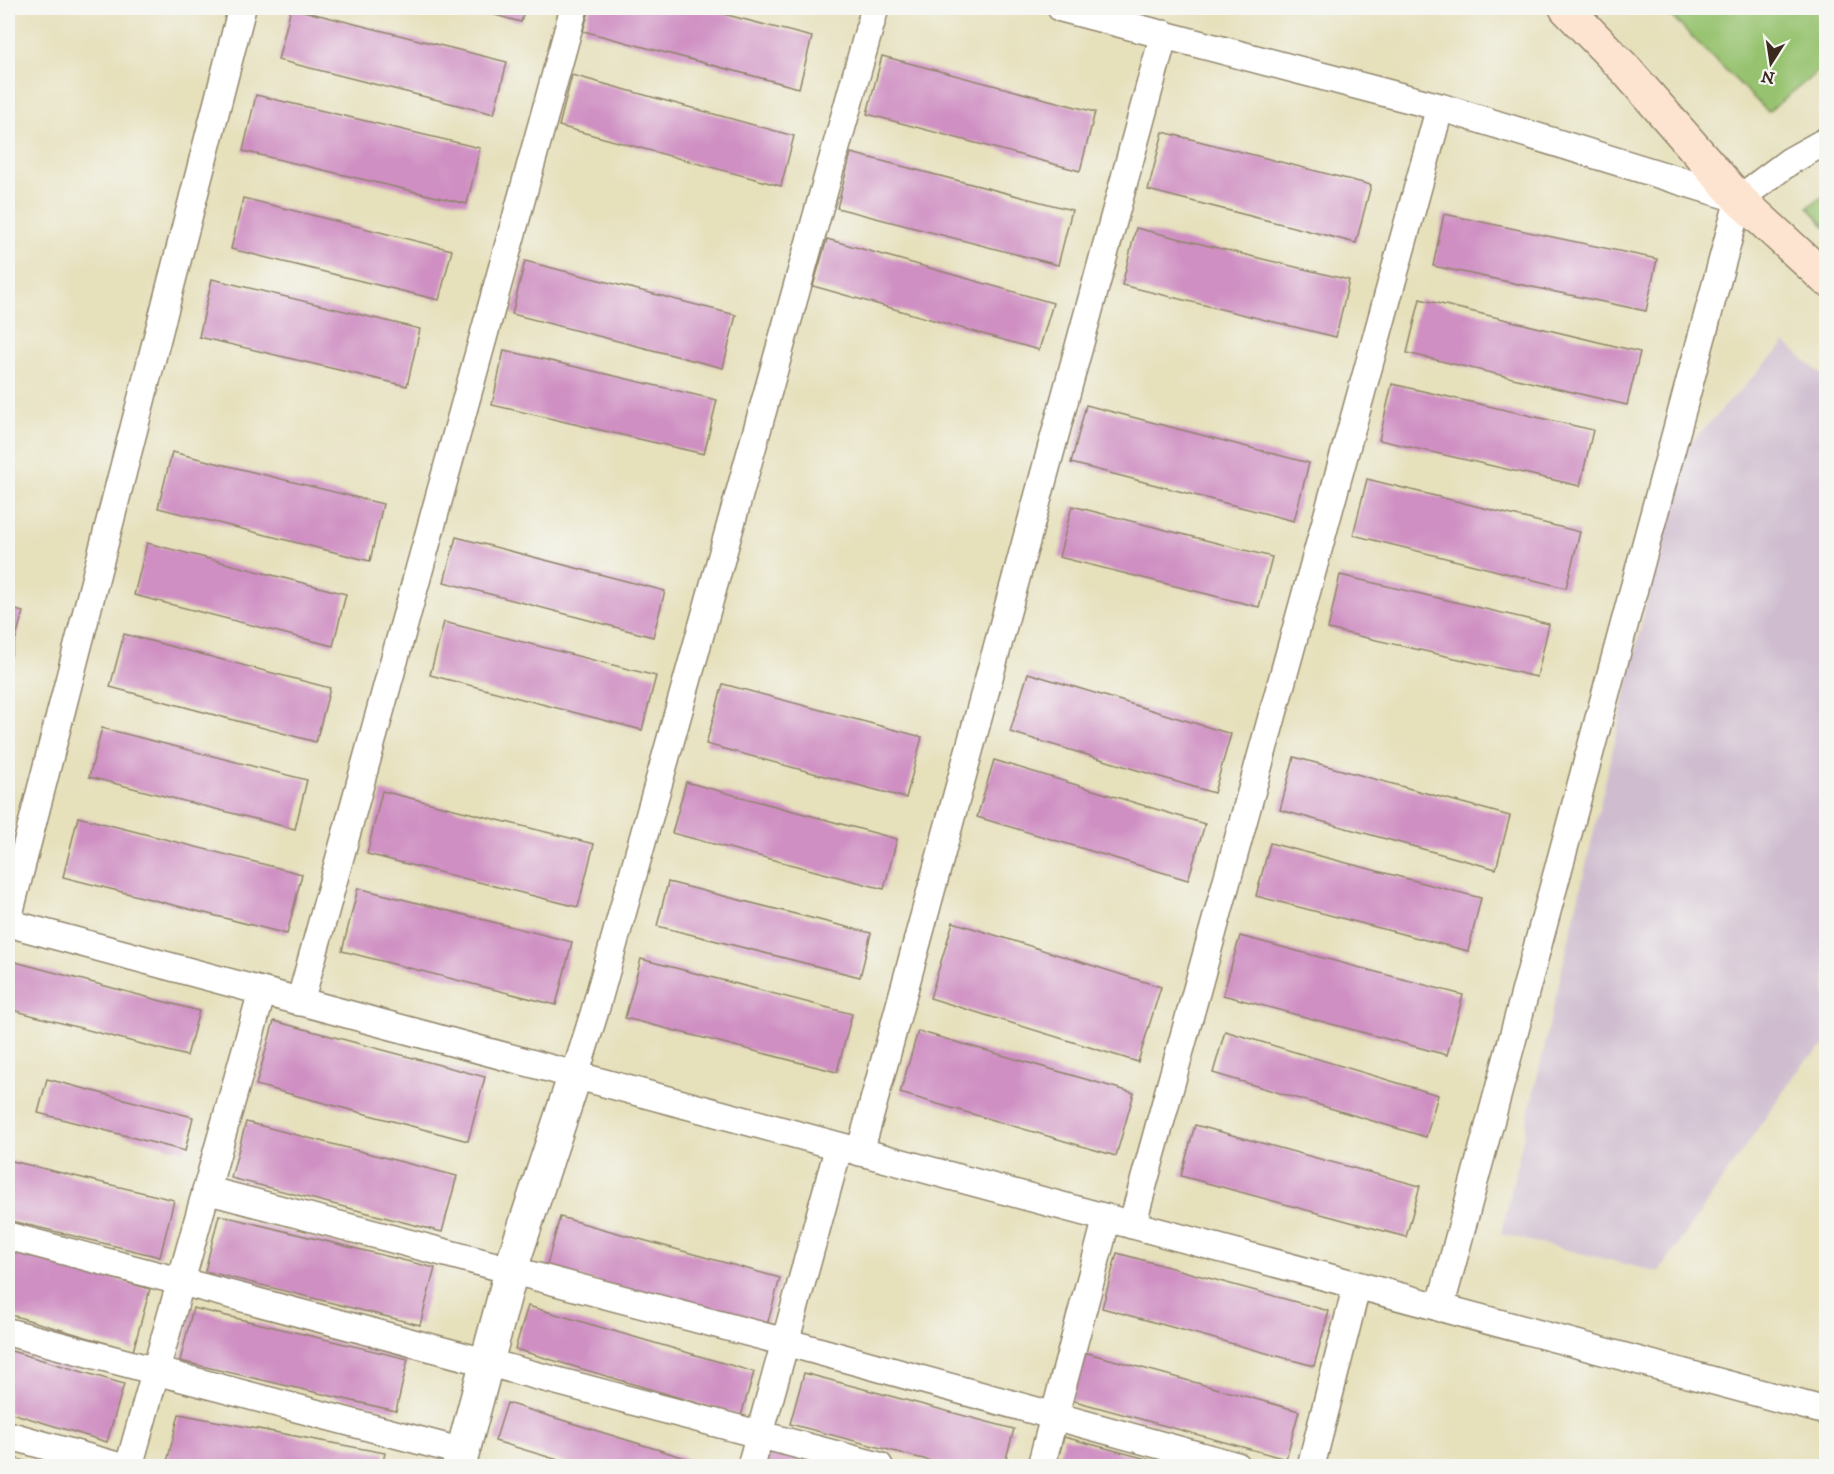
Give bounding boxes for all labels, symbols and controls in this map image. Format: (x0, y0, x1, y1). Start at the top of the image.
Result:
north arrow (1741, 33, 1801, 93)
text: N (1760, 66, 1777, 88)

